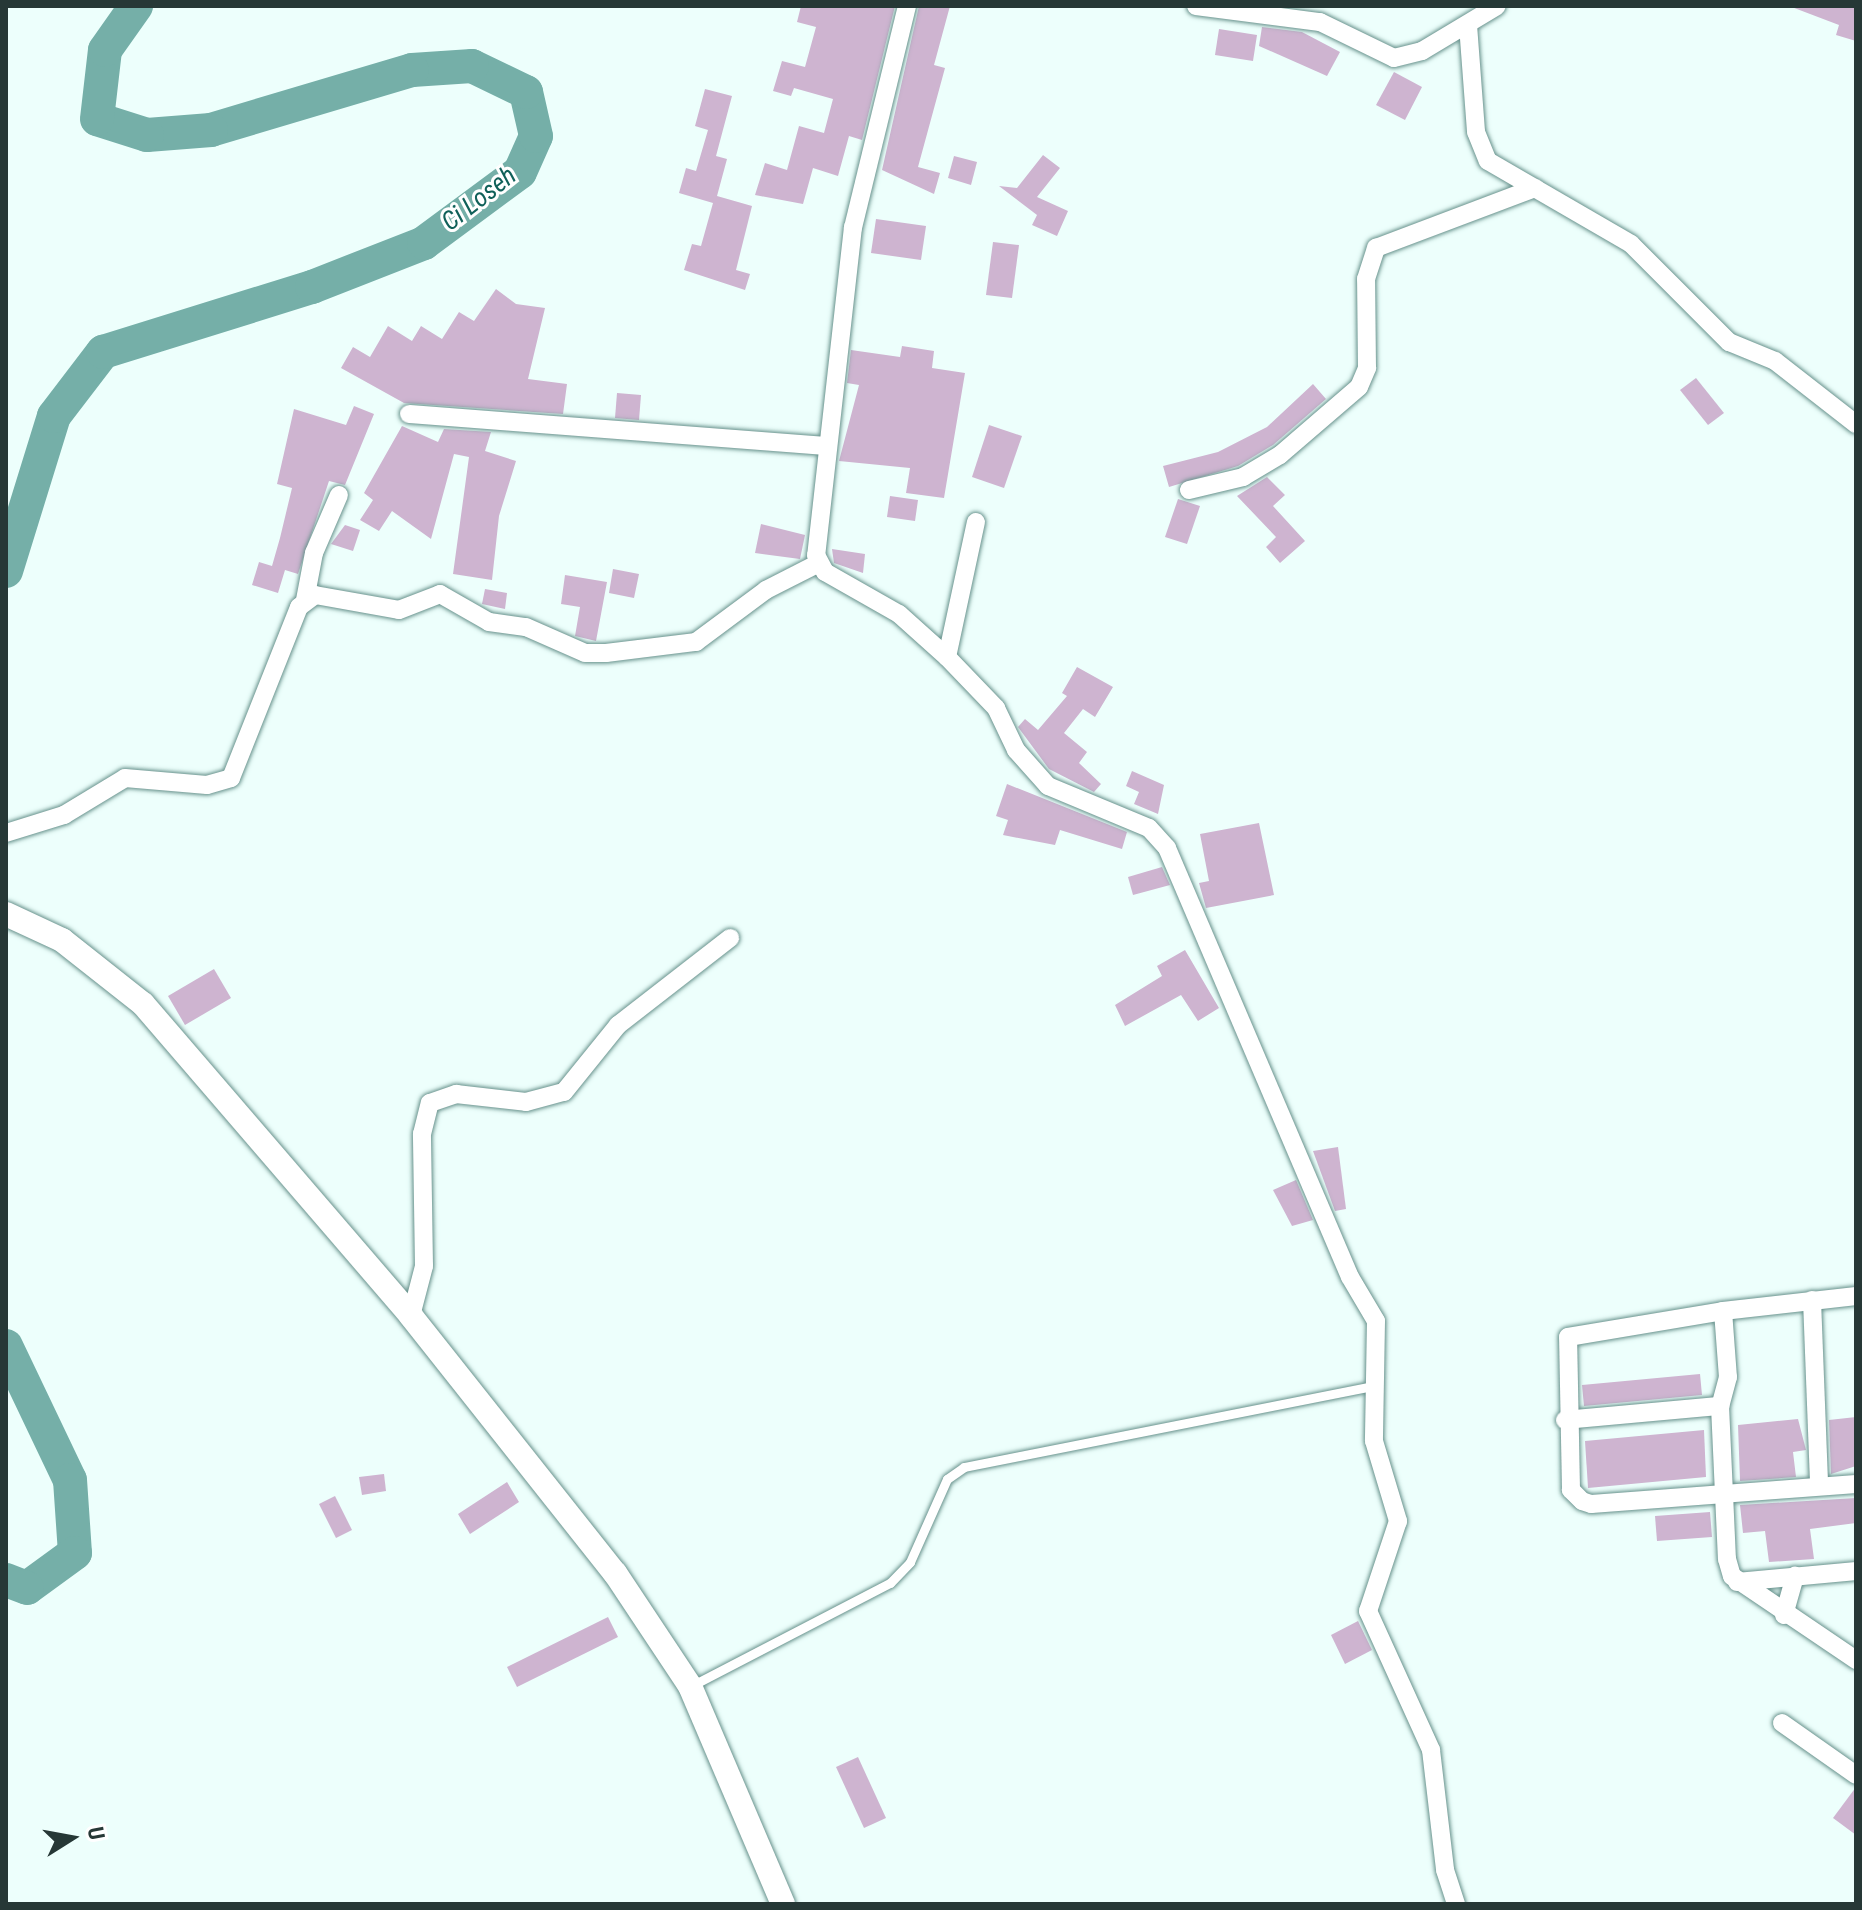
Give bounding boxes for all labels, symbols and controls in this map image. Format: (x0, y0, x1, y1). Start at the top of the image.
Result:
water label: Ci Loseh (435, 160, 523, 238)
north arrow (32, 1798, 112, 1878)
text: U (83, 1825, 110, 1842)

